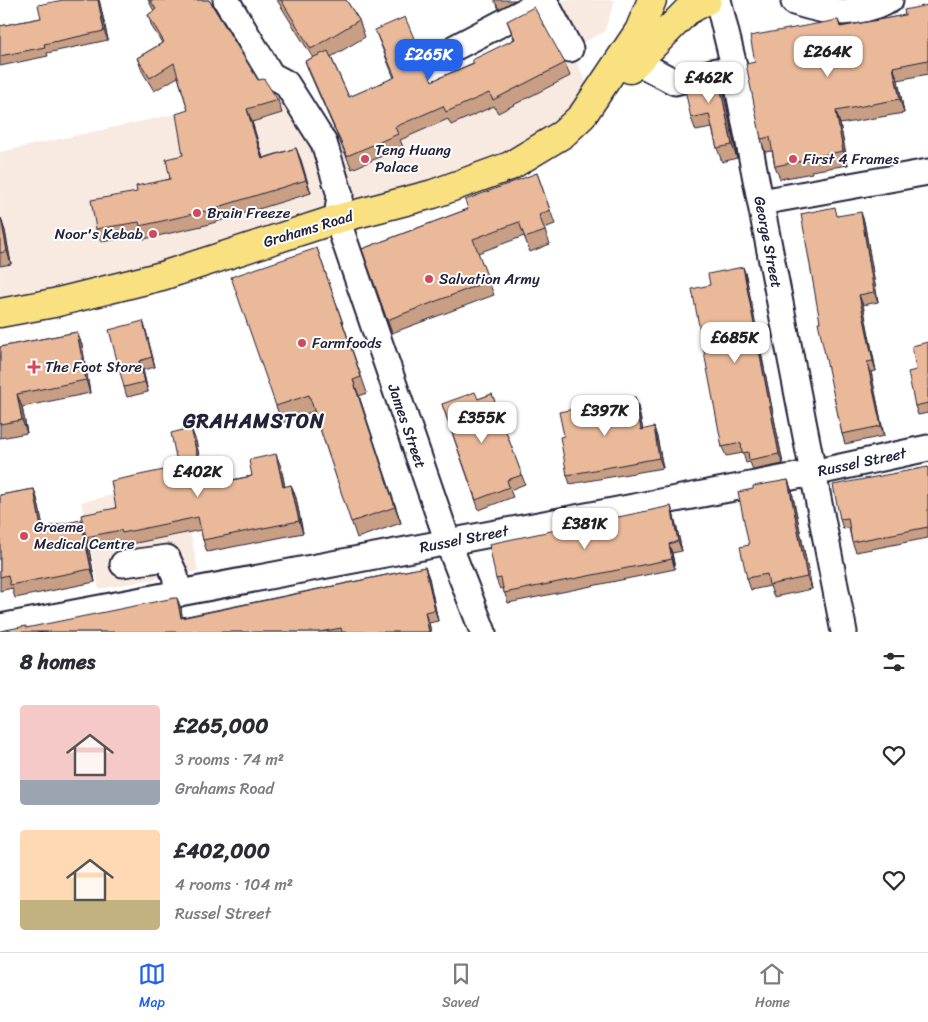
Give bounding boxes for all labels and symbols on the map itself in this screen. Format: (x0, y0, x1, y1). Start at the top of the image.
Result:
pin: £264K (793, 36, 863, 78)
pin: £265K (394, 38, 464, 81)
pin: £462K (674, 62, 744, 104)
place label: Teng Huang Palace (375, 137, 452, 180)
place label: First 4 Frames (803, 146, 900, 172)
marker: Teng Huang Palace (359, 153, 371, 165)
marker: First 4 Frames (787, 153, 799, 165)
street label: George Street (746, 194, 790, 291)
place label: Brain Freeze (207, 200, 291, 226)
street label: Grahams Road (260, 203, 357, 255)
marker: Brain Freeze (191, 207, 203, 219)
place label: Noor's Kebab (55, 221, 143, 247)
marker: Noor's Kebab (147, 228, 159, 240)
place label: Salvation Army (439, 266, 540, 292)
marker: Salvation Army (423, 273, 435, 285)
pin: £685K (700, 322, 770, 364)
place label: Farmfoods (312, 330, 382, 356)
marker: Farmfoods (296, 337, 308, 349)
place label: The Foot Store (45, 354, 142, 380)
marker: The Foot Store (27, 360, 41, 374)
street label: James Street (380, 379, 434, 472)
pin: £397K (570, 394, 640, 437)
pin: £355K (447, 402, 517, 444)
district label: GRAHAMSTON (182, 404, 325, 439)
street label: Russel Street (815, 440, 910, 484)
pin: £402K (163, 456, 233, 498)
pin: £381K (550, 508, 620, 550)
place label: Graeme Medical Centre (34, 514, 135, 557)
street label: Russel Street (417, 517, 512, 560)
marker: Graeme Medical Centre (18, 530, 30, 542)

